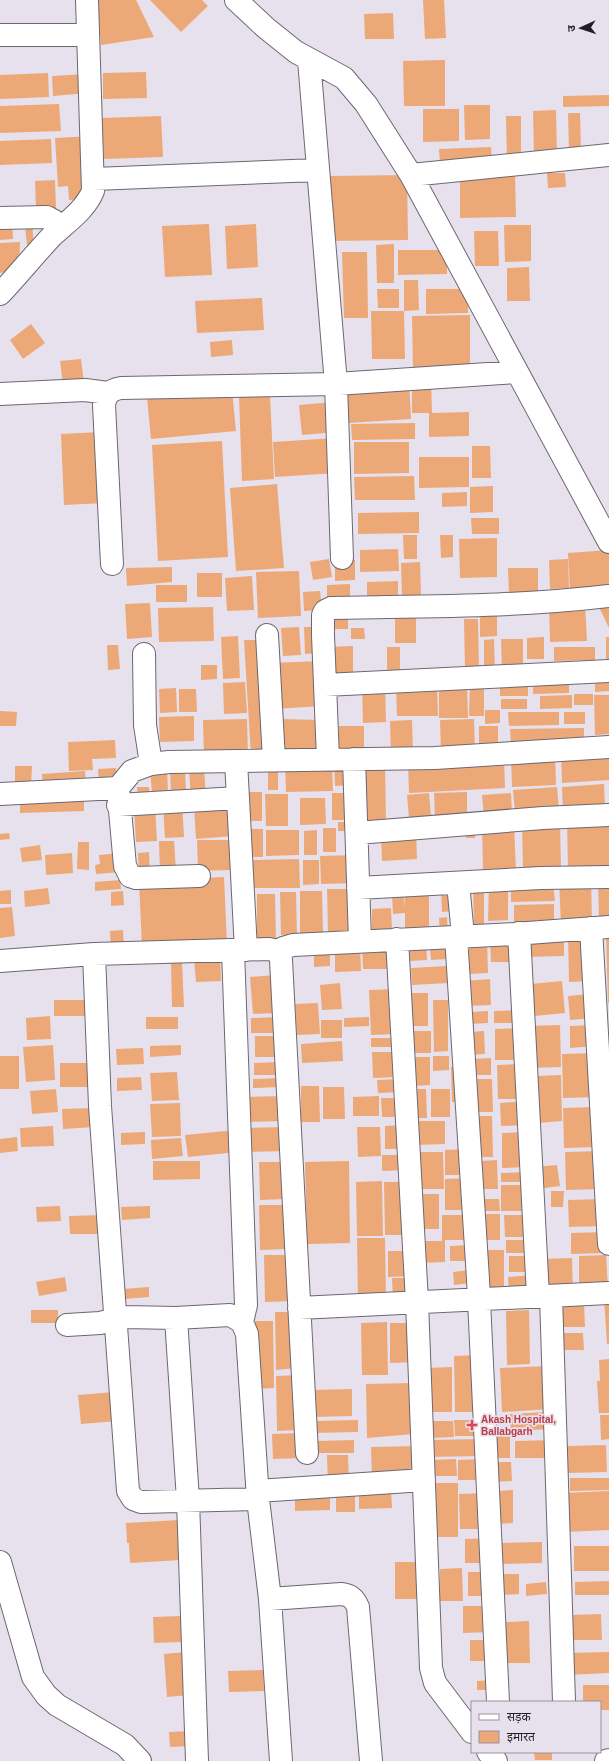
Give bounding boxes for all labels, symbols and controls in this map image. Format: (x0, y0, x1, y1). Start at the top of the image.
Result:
north arrow (561, 8, 601, 48)
text: उ (565, 24, 577, 32)
place label: Akash Hospital, Ballabgarh (481, 1414, 556, 1437)
marker: Akash Hospital, Ballabgarh (466, 1419, 478, 1431)
legend (471, 1701, 601, 1753)
text: सड़क (507, 1710, 532, 1724)
text: इमारत (507, 1730, 536, 1744)

